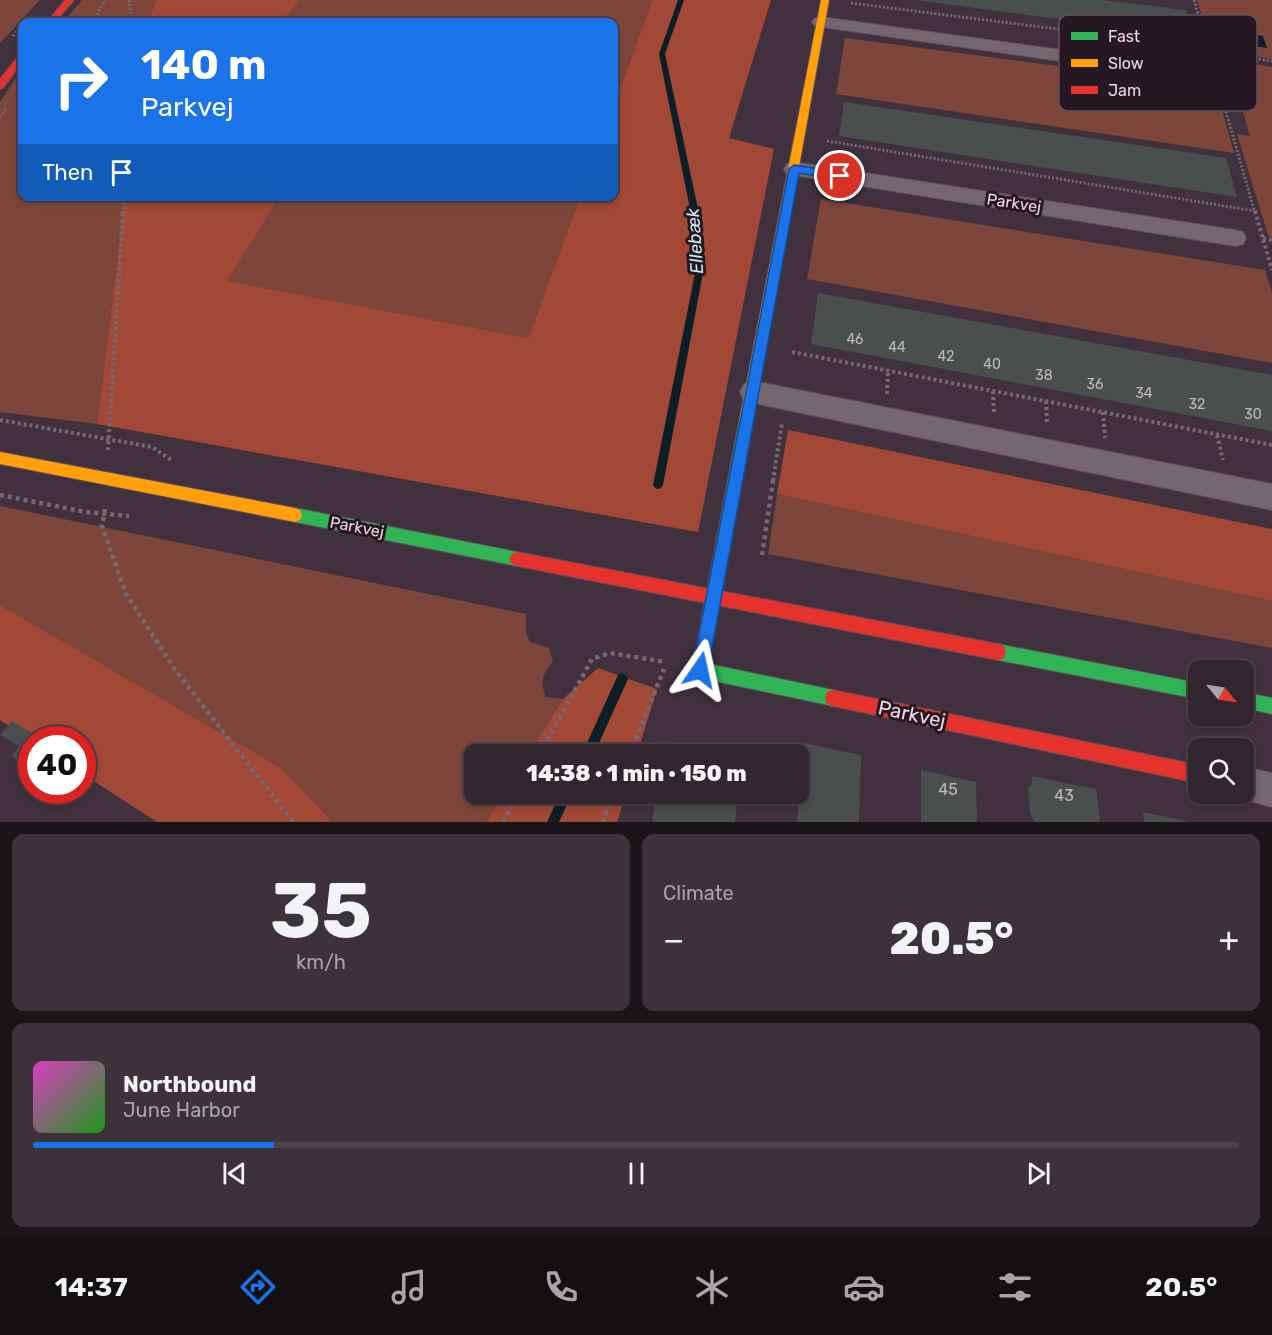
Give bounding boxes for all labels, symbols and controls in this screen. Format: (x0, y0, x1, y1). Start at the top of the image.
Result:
legend (1059, 15, 1257, 111)
text: Fast (1108, 27, 1140, 46)
text: 140 m (141, 40, 267, 90)
icon: right (42, 42, 120, 120)
text: Slow (1108, 54, 1144, 73)
text: Jam (1108, 81, 1141, 100)
text: Parkvej (141, 91, 234, 123)
pin (814, 150, 865, 201)
icon: arrive (105, 156, 138, 189)
text: Then (42, 159, 93, 186)
icon: arrive (823, 159, 856, 192)
street label: Parkvej (985, 189, 1043, 217)
water label: Ellebæk (682, 207, 708, 275)
house number: 46 (846, 331, 864, 348)
house number: 44 (888, 339, 906, 356)
house number: 42 (938, 348, 954, 365)
house number: 40 (983, 356, 1001, 373)
house number: 38 (1035, 367, 1053, 384)
house number: 36 (1087, 376, 1103, 393)
house number: 34 (1135, 385, 1153, 402)
house number: 32 (1189, 396, 1205, 413)
house number: 30 (1244, 406, 1262, 423)
street label: Parkvej (328, 512, 386, 542)
position arrow (668, 638, 732, 702)
north arrow (1188, 660, 1254, 726)
map controls (1188, 660, 1254, 804)
street label: Parkvej (876, 695, 948, 733)
speed limit sign: 40 (18, 726, 96, 804)
button: search (1188, 738, 1254, 804)
text: 14:38 · 1 min · 150 m (526, 760, 747, 787)
house number: 45 (938, 780, 958, 799)
house number: 43 (1054, 786, 1074, 805)
text: 35 (270, 864, 372, 957)
text: Climate (663, 881, 734, 905)
text: 20.5° (889, 912, 1014, 965)
text: − (663, 920, 684, 959)
text: + (1218, 920, 1239, 959)
text: km/h (296, 950, 346, 974)
text: Northbound (123, 1071, 256, 1098)
text: June Harbor (123, 1098, 240, 1122)
icon: previous (218, 1157, 251, 1190)
icon: pause (620, 1157, 653, 1190)
icon: next (1022, 1157, 1055, 1190)
icon: directions (237, 1266, 279, 1308)
icon: music (388, 1266, 430, 1308)
icon: phone (540, 1266, 582, 1308)
icon: climate (691, 1266, 733, 1308)
icon: car (843, 1266, 885, 1308)
icon: filters (994, 1266, 1036, 1308)
text: 14:37 (55, 1271, 128, 1303)
text: 20.5° (1145, 1271, 1217, 1303)

